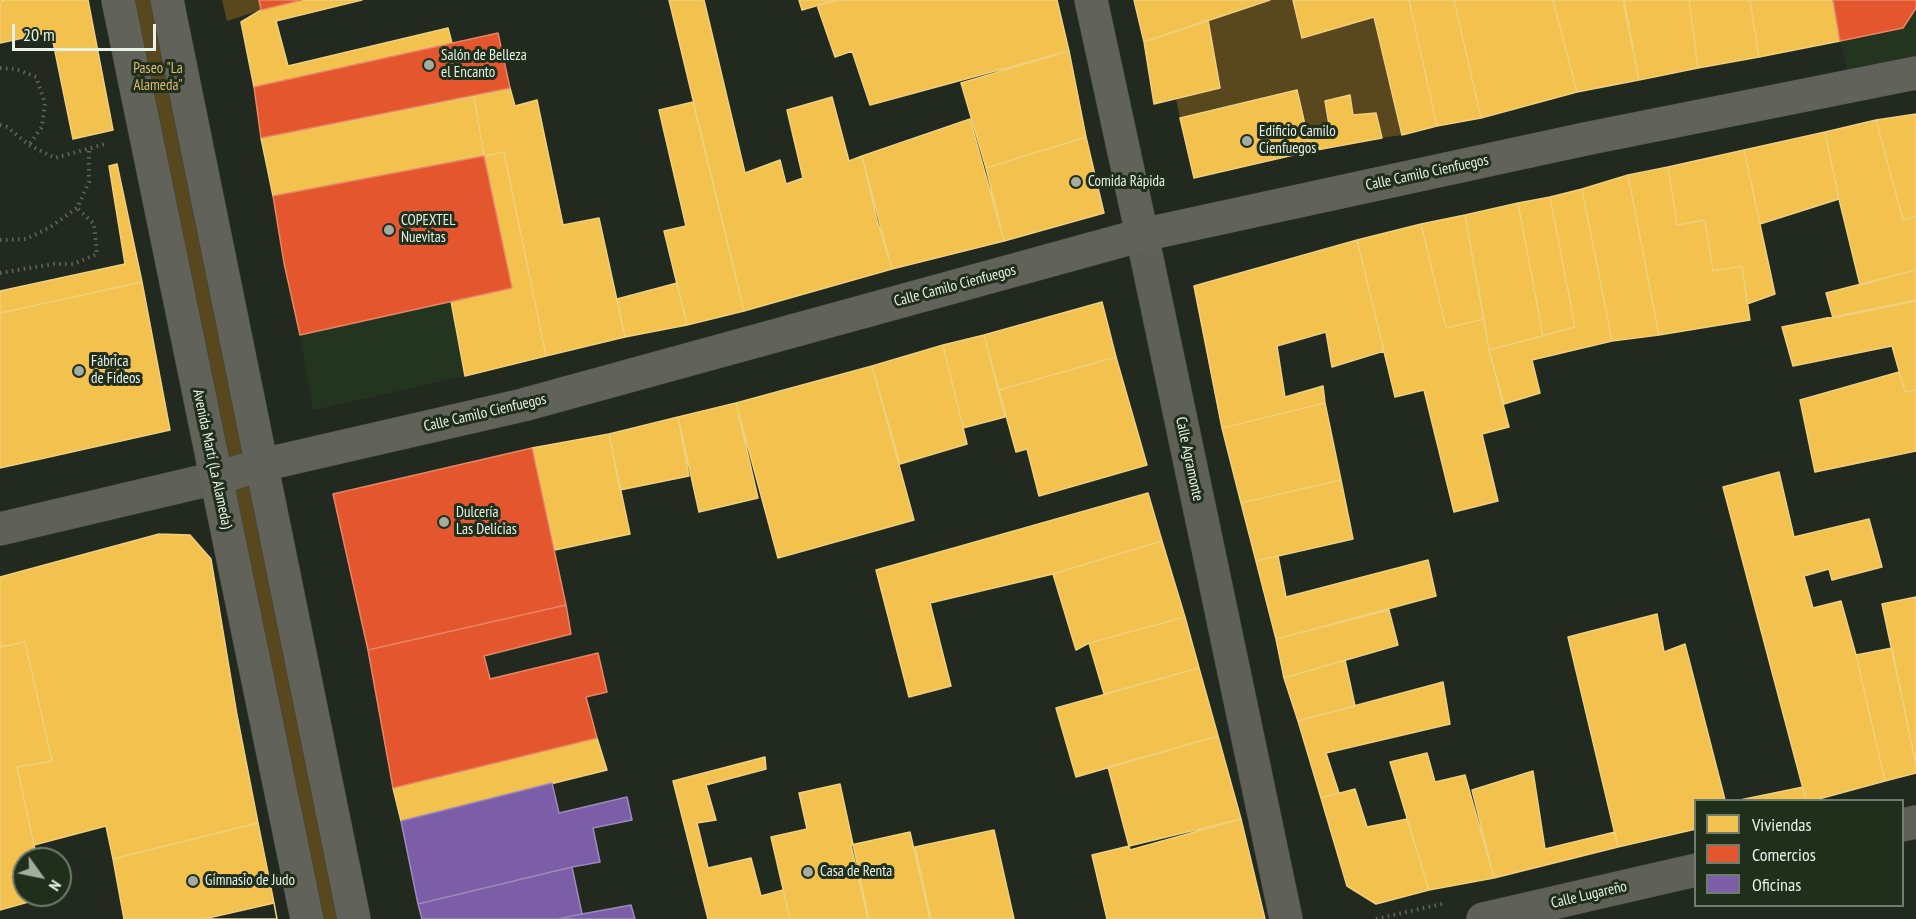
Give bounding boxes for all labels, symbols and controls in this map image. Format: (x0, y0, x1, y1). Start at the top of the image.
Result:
scale bar (15, 12, 159, 50)
text: 20 m (23, 23, 55, 46)
place label: Salón de Belleza el Encanto (441, 47, 527, 82)
marker: Salón de Belleza el Encanto (422, 58, 436, 72)
park label: Paseo "La Alameda" (133, 60, 183, 95)
place label: Edificio Camilo Cienfuegos (1259, 123, 1336, 158)
marker: Edificio Camilo Cienfuegos (1240, 134, 1254, 148)
street label: Calle Camilo Cienfuegos (1364, 151, 1490, 195)
place label: Comida Rápida (1088, 173, 1165, 191)
marker: Comida Rápida (1069, 175, 1083, 189)
place label: COPEXTEL Nuevitas (401, 212, 455, 247)
marker: COPEXTEL Nuevitas (382, 223, 396, 237)
street label: Calle Camilo Cienfuegos (892, 261, 1018, 311)
place label: Fábrica de Fideos (91, 353, 140, 388)
marker: Fábrica de Fideos (72, 364, 86, 378)
street label: Avenida Martí (La Alameda) (188, 388, 236, 530)
street label: Calle Camilo Cienfuegos (422, 390, 548, 436)
street label: Calle Agramonte (1171, 415, 1207, 503)
place label: Dulcería Las Delicias (456, 504, 517, 539)
marker: Dulcería Las Delicias (437, 515, 451, 529)
legend (1694, 799, 1904, 907)
text: Viviendas (1752, 813, 1812, 836)
text: Comercios (1752, 843, 1816, 866)
north arrow (12, 847, 72, 907)
place label: Casa de Renta (820, 863, 892, 881)
marker: Casa de Renta (801, 865, 815, 879)
place label: Gimnasio de Judo (205, 872, 295, 890)
text: Oficinas (1752, 873, 1801, 896)
marker: Gimnasio de Judo (186, 874, 200, 888)
text: N (45, 877, 66, 895)
street label: Calle Lugareño (1549, 878, 1629, 912)

